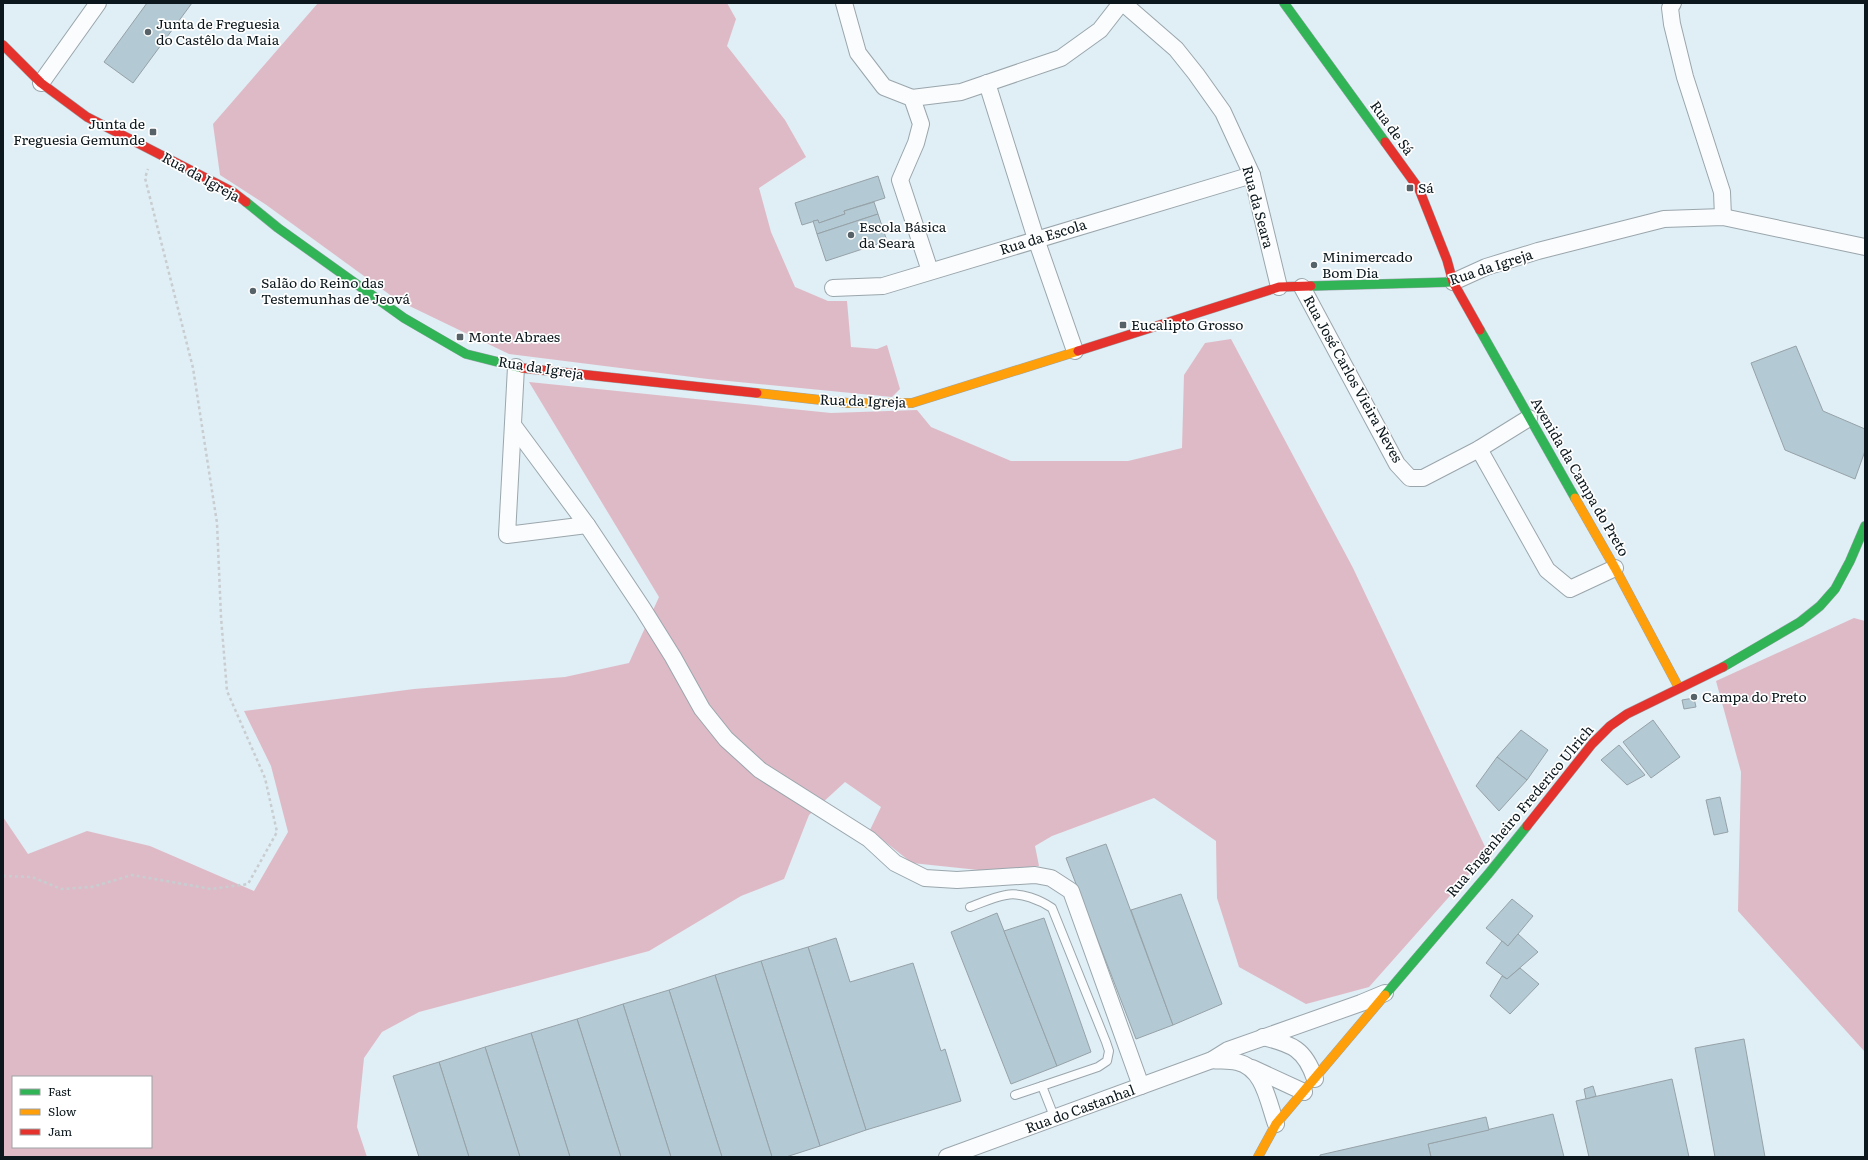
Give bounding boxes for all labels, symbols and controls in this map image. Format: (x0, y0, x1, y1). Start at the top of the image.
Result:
place label: Junta de Freguesia do Castêlo da Maia (156, 13, 280, 49)
marker: Junta de Freguesia do Castêlo da Maia (143, 27, 153, 37)
street label: Rua de Sá (1366, 96, 1420, 159)
place label: Junta de Freguesia Gemunde (13, 113, 145, 149)
marker: Junta de Freguesia Gemunde (148, 127, 158, 137)
street label: Rua da Igreja (159, 146, 245, 206)
street label: Rua da Seara (1238, 163, 1280, 251)
place label: Sá (1418, 177, 1434, 197)
marker: Sá (1405, 183, 1415, 193)
street label: Rua da Escola (997, 213, 1089, 259)
place label: Escola Básica da Seara (859, 216, 947, 252)
marker: Escola Básica da Seara (846, 230, 856, 240)
street label: Rua da Igreja (1446, 243, 1535, 289)
place label: Minimercado Bom Dia (1322, 246, 1413, 282)
marker: Minimercado Bom Dia (1309, 260, 1319, 270)
place label: Salão do Reino das Testemunhas de Jeová (261, 272, 411, 308)
marker: Salão do Reino das Testemunhas de Jeová (248, 286, 258, 296)
street label: Rua José Carlos Vieira Neves (1299, 291, 1408, 466)
place label: Eucalipto Grosso (1131, 314, 1243, 334)
marker: Eucalipto Grosso (1118, 320, 1128, 330)
place label: Monte Abraes (468, 326, 560, 346)
marker: Monte Abraes (455, 332, 465, 342)
street label: Rua da Igreja (497, 350, 586, 384)
street label: Rua da Igreja (819, 388, 907, 412)
street label: Avenida da Campa do Preto (1527, 393, 1635, 560)
place label: Campa do Preto (1702, 686, 1807, 706)
marker: Campa do Preto (1689, 692, 1699, 702)
street label: Rua Engenheiro Frederico Ulrich (1441, 720, 1598, 901)
legend (12, 1076, 152, 1148)
street label: Rua do Castanhal (1022, 1079, 1137, 1137)
text: Fast (48, 1082, 72, 1100)
text: Slow (48, 1102, 77, 1120)
text: Jam (48, 1122, 73, 1140)

